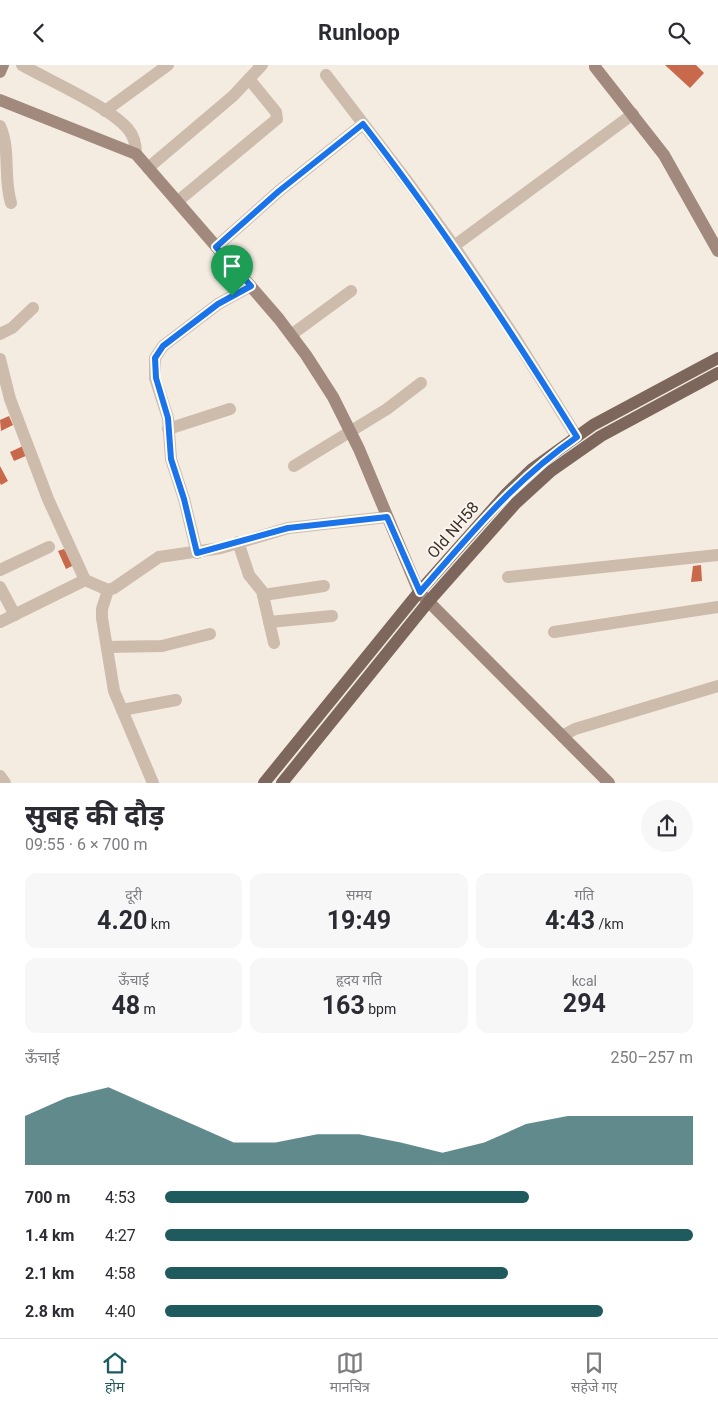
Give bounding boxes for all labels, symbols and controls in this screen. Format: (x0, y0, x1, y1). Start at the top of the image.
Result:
icon: back (25, 19, 53, 47)
icon: search (665, 19, 693, 47)
text: Runloop (318, 20, 400, 45)
pin (211, 245, 253, 296)
icon: arrive (218, 252, 246, 280)
street label: Old NH58 (423, 498, 483, 562)
text: सुबह की दौड़ (25, 799, 164, 832)
button: share (641, 800, 693, 852)
text: 09:55 · 6 × 700 m (25, 835, 147, 854)
text: दूरी (125, 887, 142, 903)
text: समय (346, 887, 372, 903)
text: गति (575, 887, 594, 903)
text: 4.20 (97, 906, 147, 935)
text: 19:49 (327, 906, 391, 935)
text: 4:43 (545, 906, 595, 935)
text: km (147, 916, 170, 932)
text: /km (595, 916, 624, 932)
text: ऊँचाई (118, 972, 149, 988)
text: हृदय गति (336, 972, 382, 988)
text: kcal (572, 973, 597, 989)
text: 294 (563, 989, 606, 1018)
text: 48 (111, 991, 140, 1020)
text: 163 (322, 991, 365, 1020)
text: m (140, 1001, 156, 1017)
text: bpm (365, 1001, 396, 1017)
text: ऊँचाई (25, 1048, 60, 1067)
text: 250–257 m (611, 1048, 693, 1067)
text: 700 m (25, 1188, 70, 1207)
text: 4:53 (105, 1188, 136, 1207)
text: 1.4 km (25, 1226, 74, 1245)
text: 4:27 (105, 1226, 136, 1245)
text: 2.1 km (25, 1264, 74, 1283)
text: 4:58 (105, 1264, 136, 1283)
text: 2.8 km (25, 1302, 74, 1321)
text: 4:40 (105, 1302, 136, 1321)
tab: होम (101, 1349, 129, 1398)
tab: मानचित्र (330, 1349, 370, 1398)
tab: सहेजे गए (571, 1349, 617, 1398)

